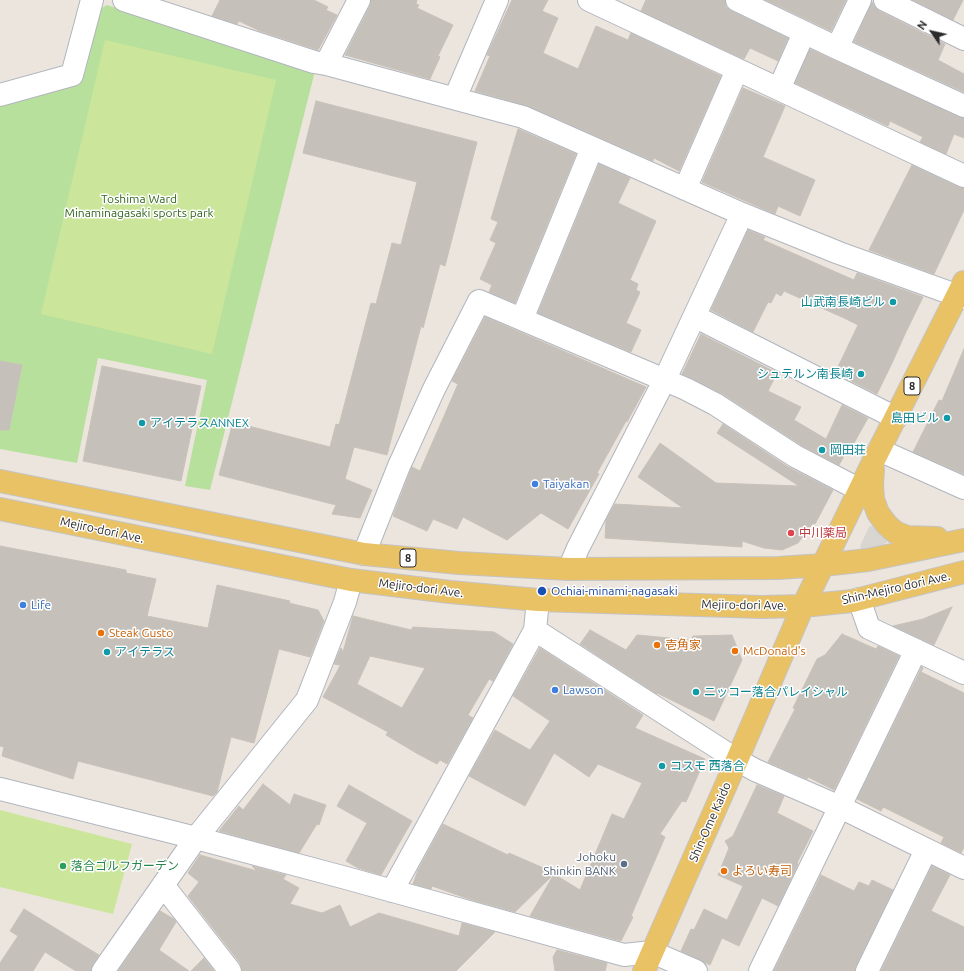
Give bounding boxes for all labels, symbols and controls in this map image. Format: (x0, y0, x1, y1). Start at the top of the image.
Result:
north arrow (912, 12, 952, 52)
text: N (915, 19, 929, 32)
park label: Toshima Ward Minaminagasaki sports park (64, 192, 214, 220)
place label: 山武南長崎ビル (801, 295, 885, 309)
marker: 山武南長崎ビル (888, 297, 898, 307)
place label: シュテルン南長崎 (757, 367, 853, 381)
marker: シュテルン南長崎 (856, 369, 866, 379)
road number: 8 (904, 377, 920, 395)
place label: 島田ビル (891, 411, 939, 425)
marker: 島田ビル (942, 413, 952, 423)
place label: アイテラスANNEX (150, 416, 249, 430)
marker: アイテラスANNEX (137, 418, 147, 428)
place label: 岡田荘 (830, 443, 866, 457)
marker: 岡田荘 (817, 445, 827, 455)
place label: Taiyakan (543, 477, 589, 491)
marker: Taiyakan (530, 479, 540, 489)
street label: Mejiro-dori Ave. (59, 514, 145, 546)
place label: 中川薬局 (799, 526, 847, 540)
marker: 中川薬局 (786, 528, 796, 538)
road number: 8 (400, 549, 416, 567)
street label: Shin-Mejiro dori Ave. (840, 569, 952, 607)
street label: Mejiro-dori Ave. (378, 576, 464, 600)
place label: Ochiai-minami-nagasaki (551, 584, 678, 598)
marker: Ochiai-minami-nagasaki (536, 585, 548, 597)
street label: Mejiro-dori Ave. (701, 597, 787, 613)
place label: Life (31, 598, 51, 612)
marker: Life (18, 600, 28, 610)
place label: Steak Gusto (109, 626, 173, 640)
marker: Steak Gusto (96, 628, 106, 638)
place label: 壱角家 (665, 638, 701, 652)
marker: 壱角家 (652, 640, 662, 650)
place label: McDonald's (743, 644, 806, 658)
place label: アイテラス (115, 645, 175, 659)
marker: McDonald's (730, 646, 740, 656)
marker: アイテラス (102, 647, 112, 657)
place label: Lawson (563, 683, 604, 697)
marker: Lawson (550, 685, 560, 695)
place label: ニッコー落合パレイシャル (704, 685, 848, 699)
marker: ニッコー落合パレイシャル (691, 687, 701, 697)
place label: コスモ 西落合 (670, 759, 745, 773)
marker: コスモ 西落合 (657, 761, 667, 771)
street label: Shin-Ome Kaido (686, 780, 734, 864)
place label: Johoku Shinkin BANK (543, 850, 616, 878)
place label: 落合ゴルフガーデン (71, 859, 179, 873)
marker: Johoku Shinkin BANK (619, 859, 629, 869)
marker: 落合ゴルフガーデン (58, 861, 68, 871)
place label: よろい寿司 (732, 864, 792, 878)
marker: よろい寿司 (719, 866, 729, 876)

